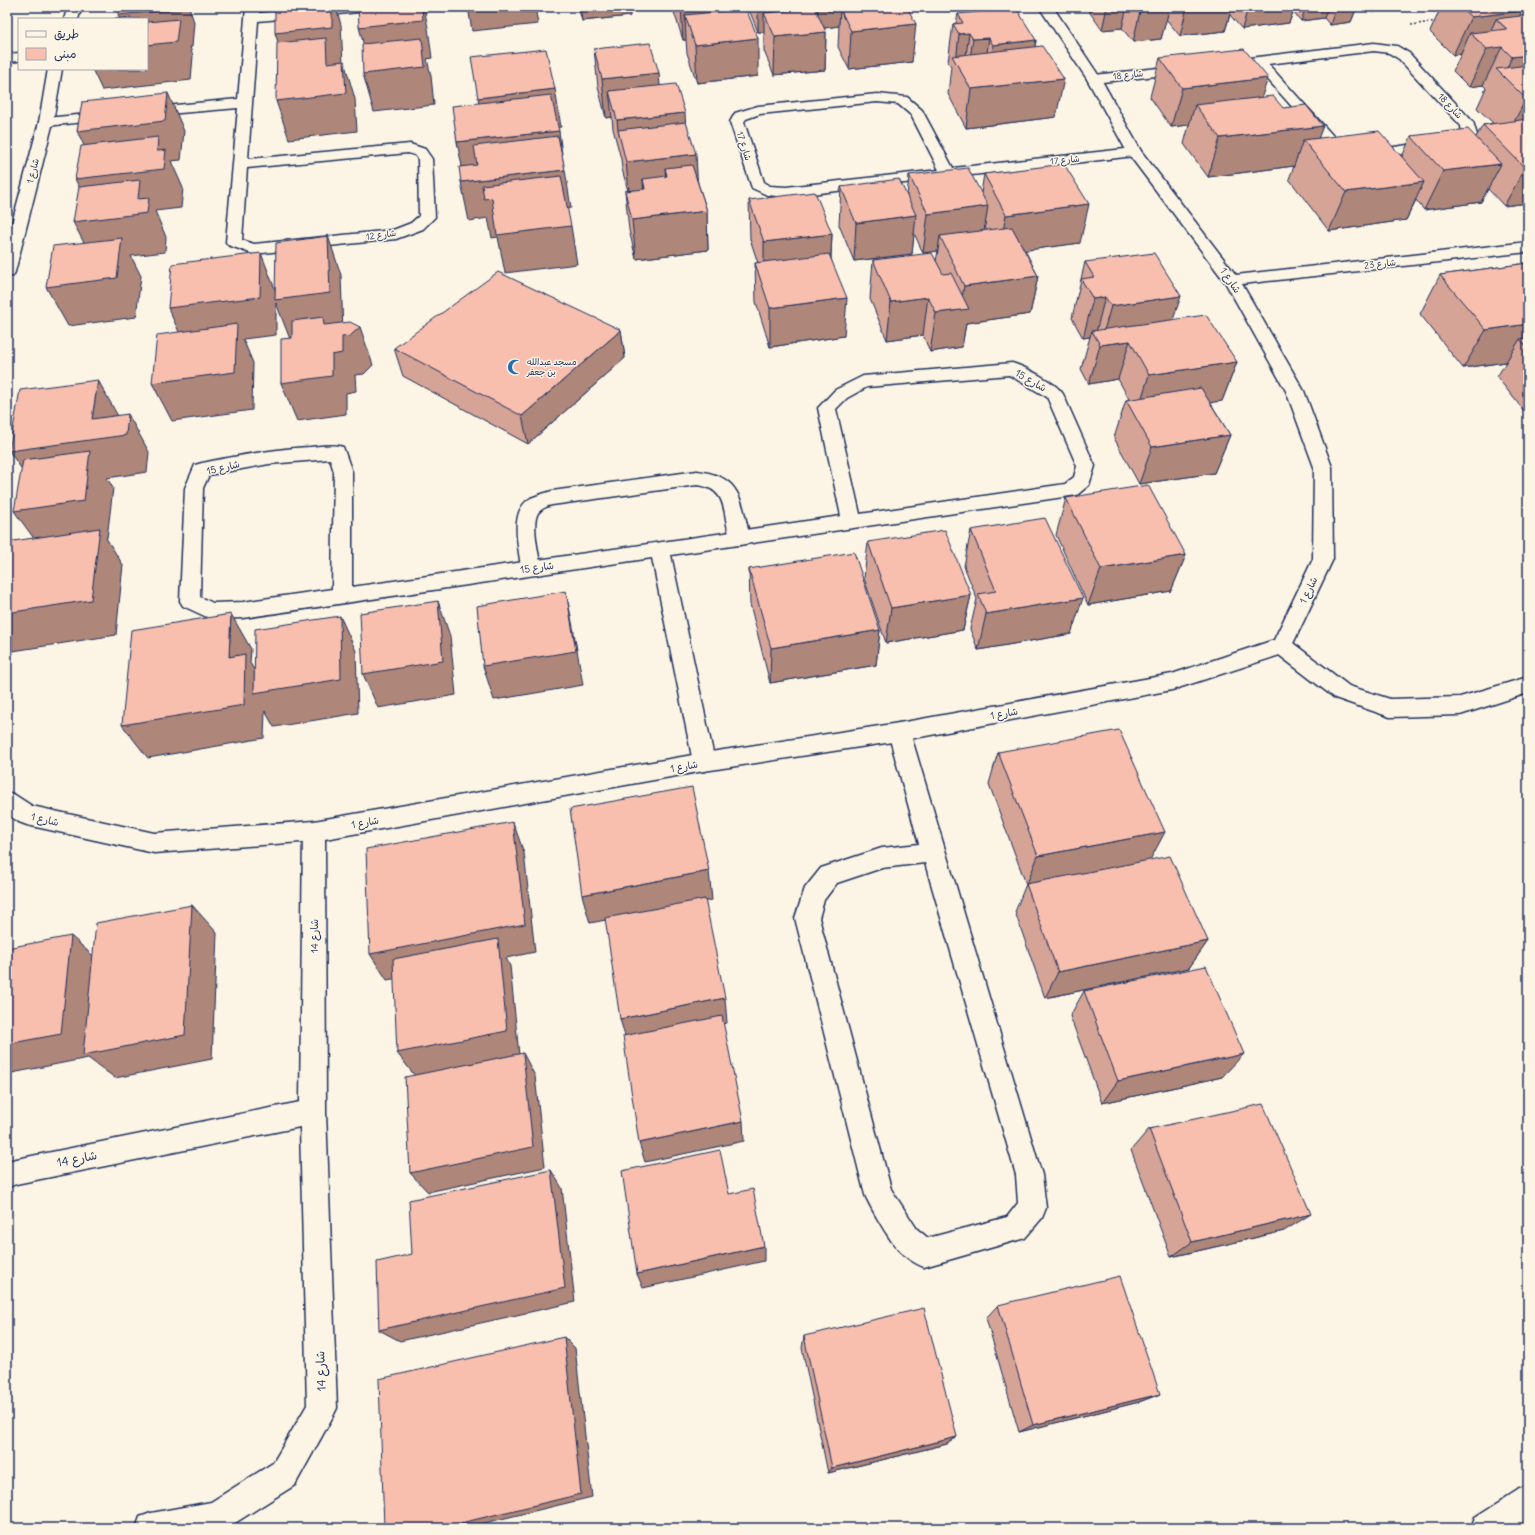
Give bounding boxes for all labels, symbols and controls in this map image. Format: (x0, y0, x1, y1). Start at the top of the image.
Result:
legend (18, 18, 148, 70)
text: طريق (54, 26, 79, 41)
text: مبنى (54, 46, 77, 62)
street label: شارع 18 (1112, 67, 1144, 83)
street label: شارع 18 (1435, 91, 1465, 121)
street label: شارع 17 (734, 130, 754, 162)
street label: شارع 17 (1050, 152, 1080, 168)
street label: شارع 1 (24, 157, 42, 185)
street label: شارع 12 (365, 227, 397, 243)
street label: شارع 23 (1364, 256, 1396, 272)
street label: شارع 1 (1217, 265, 1244, 296)
place label: مسجد عبدالله بن جعفر (526, 356, 577, 377)
mosque icon: مسجد عبدالله بن جعفر (506, 358, 524, 376)
street label: شارع 15 (1012, 366, 1049, 395)
street label: شارع 15 (205, 457, 241, 479)
street label: شارع 15 (519, 559, 555, 577)
street label: شارع 1 (1296, 575, 1321, 606)
street label: شارع 1 (989, 705, 1019, 723)
street label: شارع 1 (669, 758, 699, 776)
street label: شارع 1 (30, 810, 60, 830)
street label: شارع 1 (350, 814, 380, 832)
street label: شارع 14 (308, 919, 322, 953)
street label: شارع 14 (56, 1147, 99, 1172)
street label: شارع 14 (312, 1350, 331, 1392)

